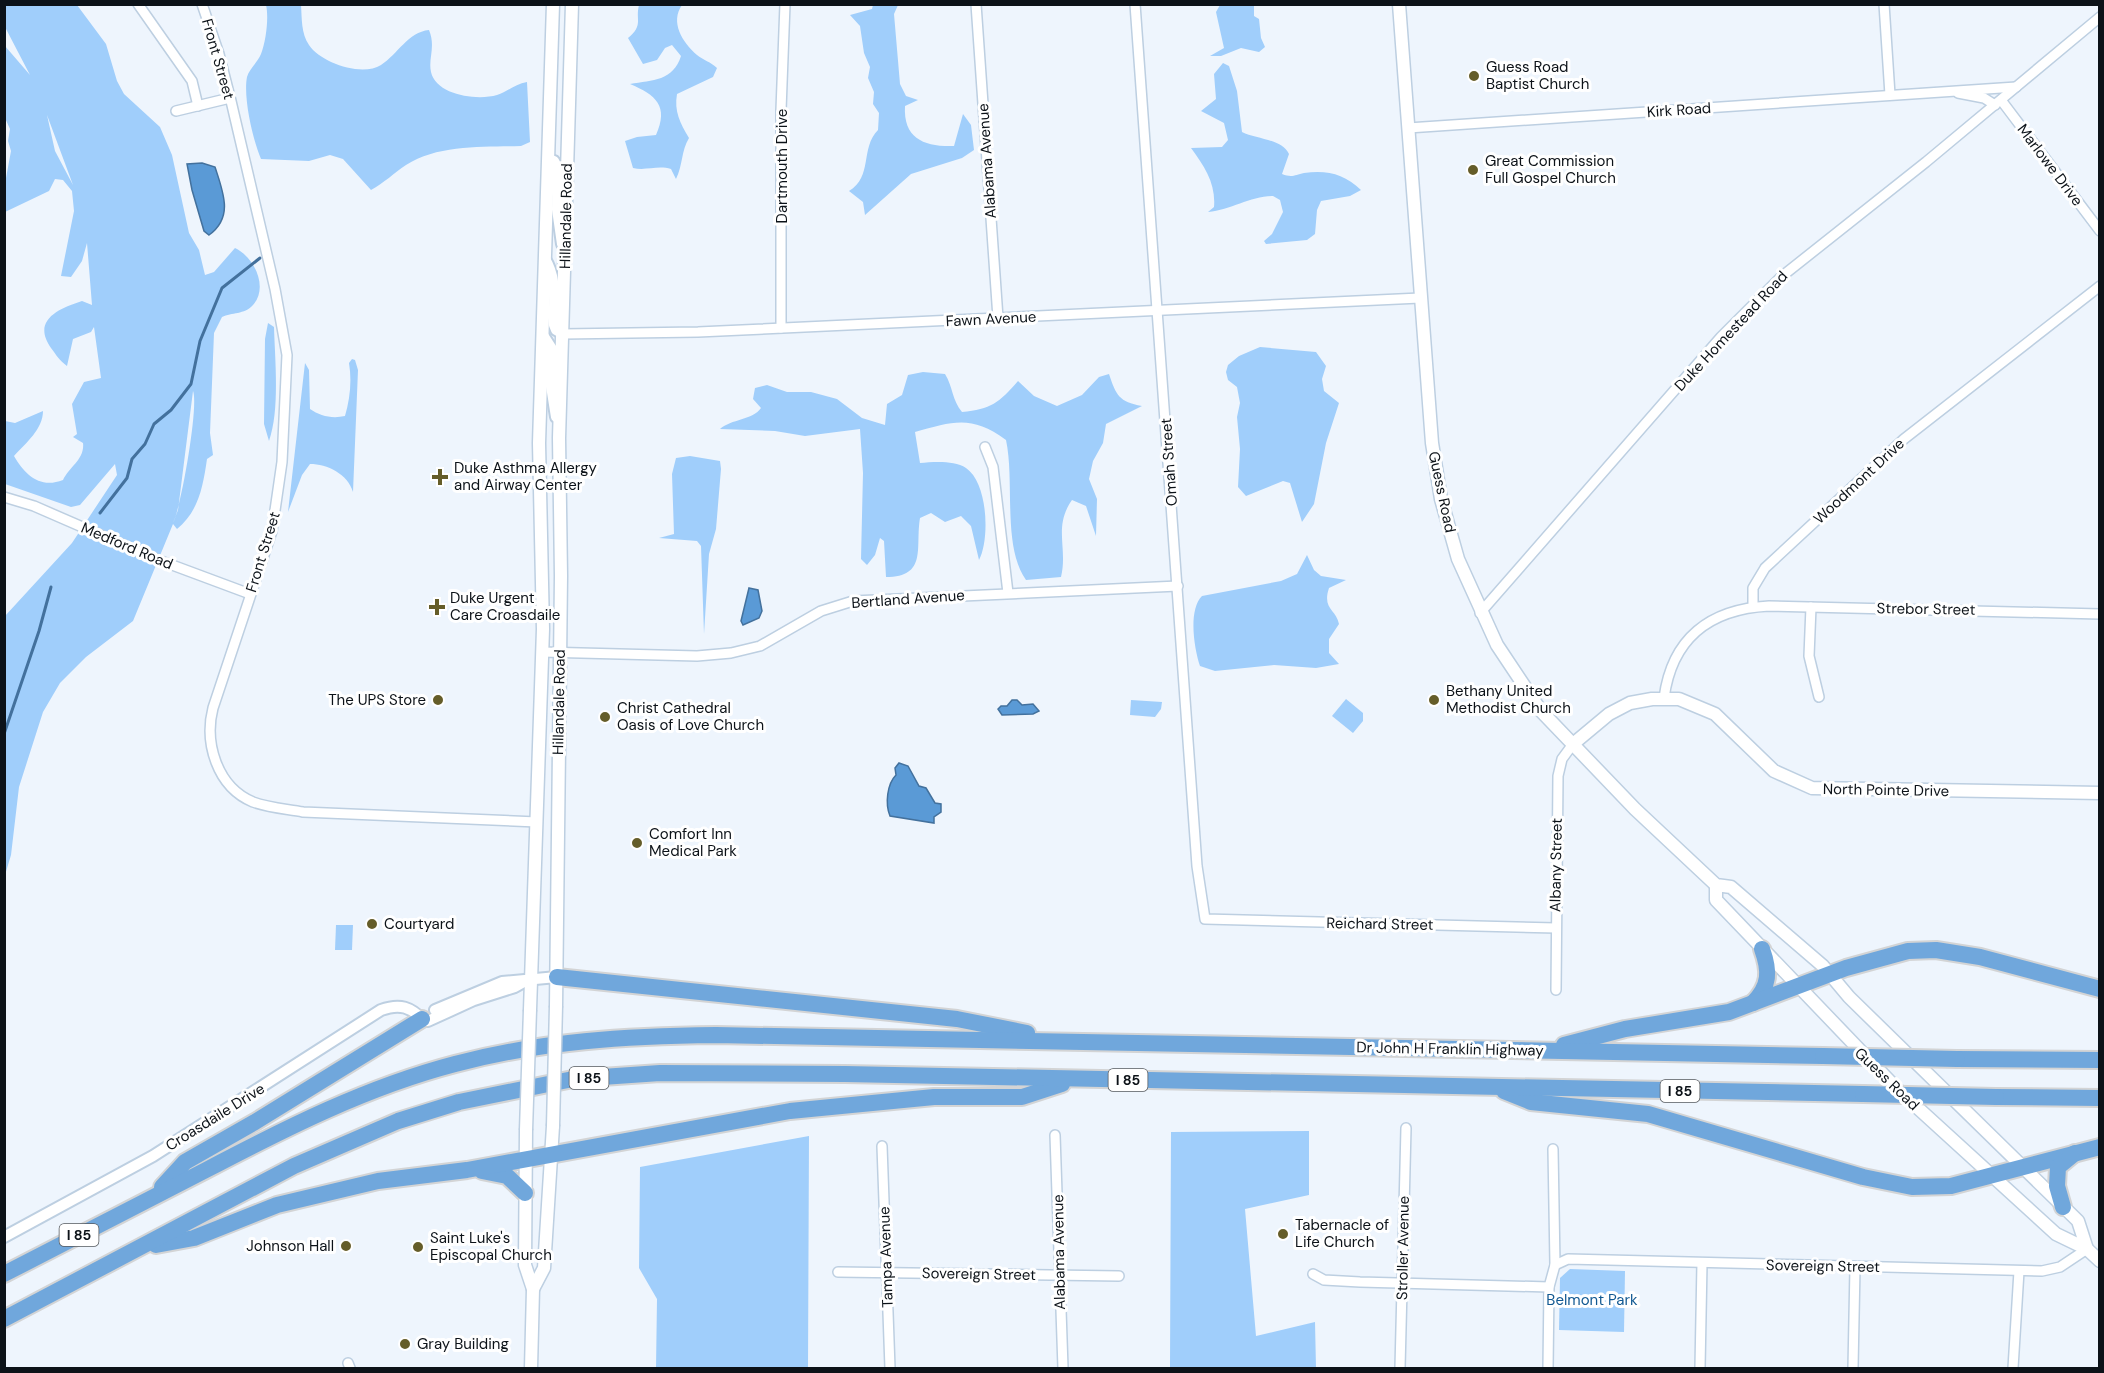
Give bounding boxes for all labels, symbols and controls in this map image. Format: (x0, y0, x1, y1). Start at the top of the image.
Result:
street label: Front Street (197, 16, 239, 102)
place label: Guess Road Baptist Church (1486, 57, 1589, 94)
marker: Guess Road Baptist Church (1467, 69, 1481, 83)
street label: Kirk Road (1646, 98, 1712, 122)
street label: Alabama Avenue (973, 103, 1001, 219)
street label: Dartmouth Drive (772, 109, 792, 223)
street label: Marlowe Drive (2013, 120, 2087, 210)
place label: Great Commission Full Gospel Church (1485, 151, 1616, 188)
street label: Hillandale Road (555, 163, 577, 269)
marker: Great Commission Full Gospel Church (1466, 163, 1480, 177)
street label: Duke Homestead Road (1670, 267, 1792, 395)
street label: Fawn Avenue (945, 307, 1037, 331)
street label: Omah Street (1156, 417, 1182, 507)
street label: Woodmont Drive (1809, 434, 1909, 528)
street label: Guess Road (1424, 450, 1460, 534)
place label: Duke Asthma Allergy and Airway Center (454, 458, 598, 495)
marker: Duke Asthma Allergy and Airway Center (431, 468, 449, 486)
street label: Front Street (241, 509, 285, 595)
street label: Medford Road (78, 518, 176, 574)
street label: Bertland Avenue (851, 585, 965, 613)
place label: Duke Urgent Care Croasdaile (450, 588, 560, 625)
marker: Duke Urgent Care Croasdaile (428, 598, 446, 616)
street label: Strebor Street (1876, 598, 1976, 620)
street label: Hillandale Road (548, 649, 570, 755)
place label: Bethany United Methodist Church (1446, 681, 1571, 718)
place label: The UPS Store (328, 690, 426, 710)
marker: The UPS Store (431, 693, 445, 707)
marker: Bethany United Methodist Church (1427, 693, 1441, 707)
place label: Christ Cathedral Oasis of Love Church (617, 698, 764, 735)
marker: Christ Cathedral Oasis of Love Church (598, 710, 612, 724)
street label: North Pointe Drive (1823, 779, 1949, 801)
street label: Albany Street (1545, 818, 1567, 912)
place label: Comfort Inn Medical Park (649, 824, 737, 861)
marker: Comfort Inn Medical Park (630, 836, 644, 850)
street label: Reichard Street (1326, 913, 1434, 935)
place label: Courtyard (384, 914, 454, 934)
marker: Courtyard (365, 917, 379, 931)
street label: Dr John H Franklin Highway (1356, 1037, 1545, 1061)
street label: Guess Road (1850, 1043, 1924, 1115)
road number: I 85 (570, 1067, 608, 1089)
road number: I 85 (1108, 1069, 1148, 1091)
street label: Croasdaile Drive (162, 1079, 268, 1155)
road number: I 85 (1660, 1080, 1700, 1102)
street label: Alabama Avenue (1048, 1194, 1070, 1310)
street label: Stroller Avenue (1392, 1196, 1414, 1300)
street label: Tampa Avenue (874, 1206, 898, 1308)
place label: Tabernacle of Life Church (1295, 1215, 1389, 1252)
road number: I 85 (60, 1224, 98, 1246)
marker: Tabernacle of Life Church (1276, 1227, 1290, 1241)
place label: Saint Luke's Episcopal Church (430, 1228, 552, 1265)
place label: Johnson Hall (246, 1236, 334, 1256)
marker: Johnson Hall (339, 1239, 353, 1253)
marker: Saint Luke's Episcopal Church (411, 1240, 425, 1254)
street label: Sovereign Street (1766, 1255, 1880, 1277)
street label: Sovereign Street (922, 1263, 1036, 1285)
park label: Belmont Park (1546, 1290, 1638, 1310)
place label: Gray Building (417, 1334, 509, 1354)
marker: Gray Building (398, 1337, 412, 1351)

